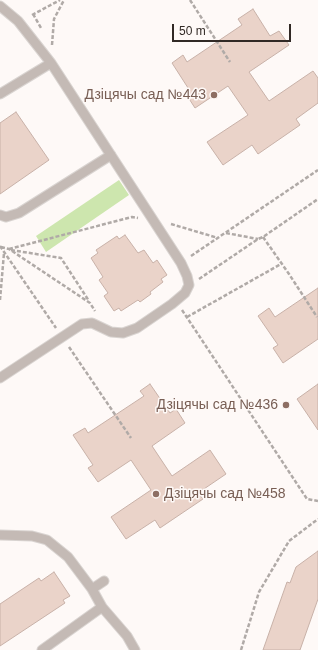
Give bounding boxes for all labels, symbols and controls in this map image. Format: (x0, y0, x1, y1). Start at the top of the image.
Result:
scale bar (174, 16, 293, 42)
text: 50 m (179, 24, 206, 38)
place label: Дзіцячы сад №443 (84, 87, 206, 103)
marker: Дзіцячы сад №443 (209, 90, 219, 100)
place label: Дзіцячы сад №436 (156, 397, 278, 413)
marker: Дзіцячы сад №436 (281, 400, 291, 410)
place label: Дзіцячы сад №458 (164, 486, 286, 502)
marker: Дзіцячы сад №458 (151, 489, 161, 499)

